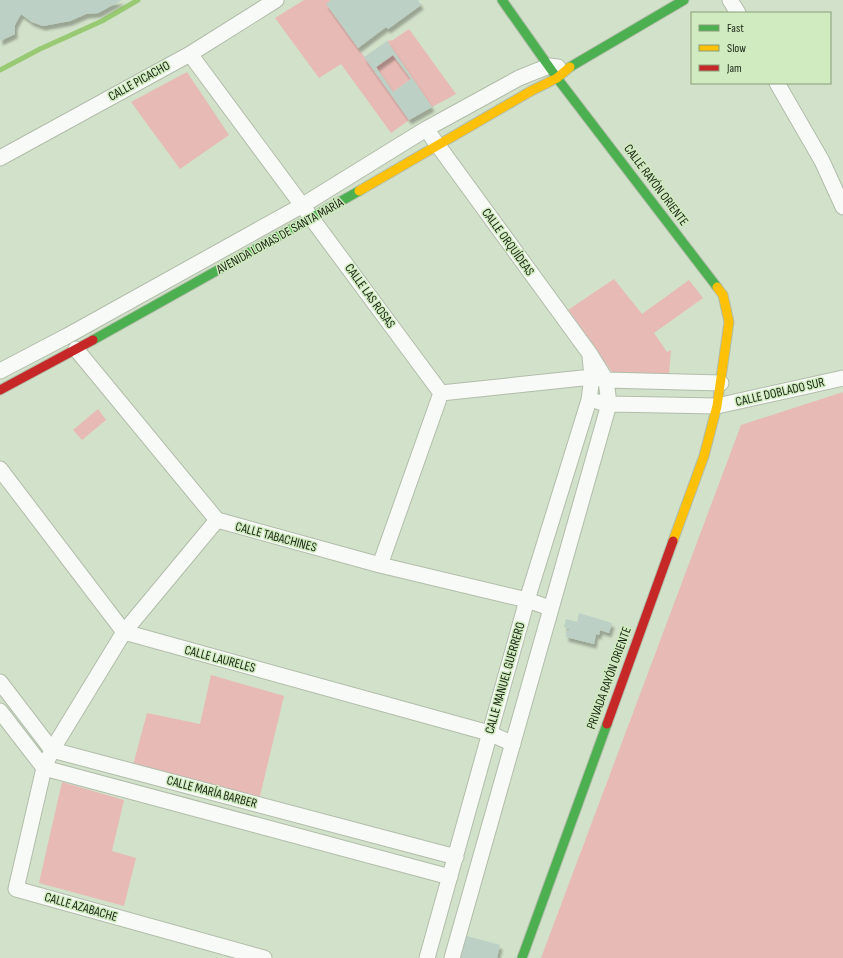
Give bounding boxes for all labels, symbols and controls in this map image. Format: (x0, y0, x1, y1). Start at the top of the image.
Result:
legend (691, 12, 831, 84)
text: Fast (727, 21, 744, 36)
text: Slow (727, 41, 746, 56)
street label: CALLE PICACHO (105, 57, 173, 105)
text: Jam (726, 61, 742, 76)
street label: CALLE RAYÓN ORIENTE (620, 141, 692, 229)
street label: AVENIDA LOMAS DE SANTA MARÍA (213, 194, 347, 278)
street label: CALLE ORQUÍDEAS (478, 205, 538, 279)
street label: CALLE LAS ROSAS (341, 261, 399, 332)
street label: CALLE DOBLADO SUR (734, 374, 826, 410)
street label: CALLE TABACHINES (234, 518, 319, 556)
street label: CALLE MANUEL GUERRERO (481, 620, 529, 736)
street label: PRIVADA RAYÓN ORIENTE (583, 625, 635, 731)
street label: CALLE LAURELES (183, 642, 258, 676)
street label: CALLE MARÍA BARBER (165, 772, 259, 812)
street label: CALLE AZABACHE (43, 889, 119, 925)

